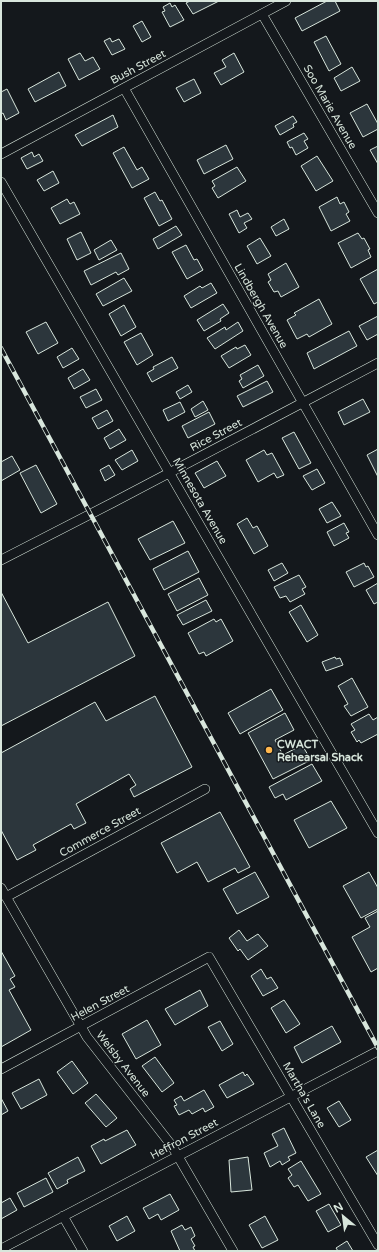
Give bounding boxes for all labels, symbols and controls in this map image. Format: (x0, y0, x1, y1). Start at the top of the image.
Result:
street label: Bush Street (108, 47, 168, 87)
street label: Soo Marie Avenue (301, 63, 359, 151)
street label: Lindbergh Avenue (231, 261, 291, 351)
street label: Rice Street (188, 416, 244, 454)
street label: Minnesota Avenue (170, 456, 230, 546)
place label: CWACT Rehearsal Shack (277, 738, 363, 764)
marker: CWACT Rehearsal Shack (264, 745, 274, 755)
street label: Commerce Street (57, 804, 143, 860)
street label: Helen Street (69, 982, 131, 1024)
street label: Welsby Avenue (93, 1029, 153, 1099)
street label: Martha's Lane (280, 1060, 328, 1130)
street label: Heffron Street (148, 1116, 220, 1162)
north arrow (323, 1196, 363, 1236)
text: N (331, 1200, 345, 1216)

